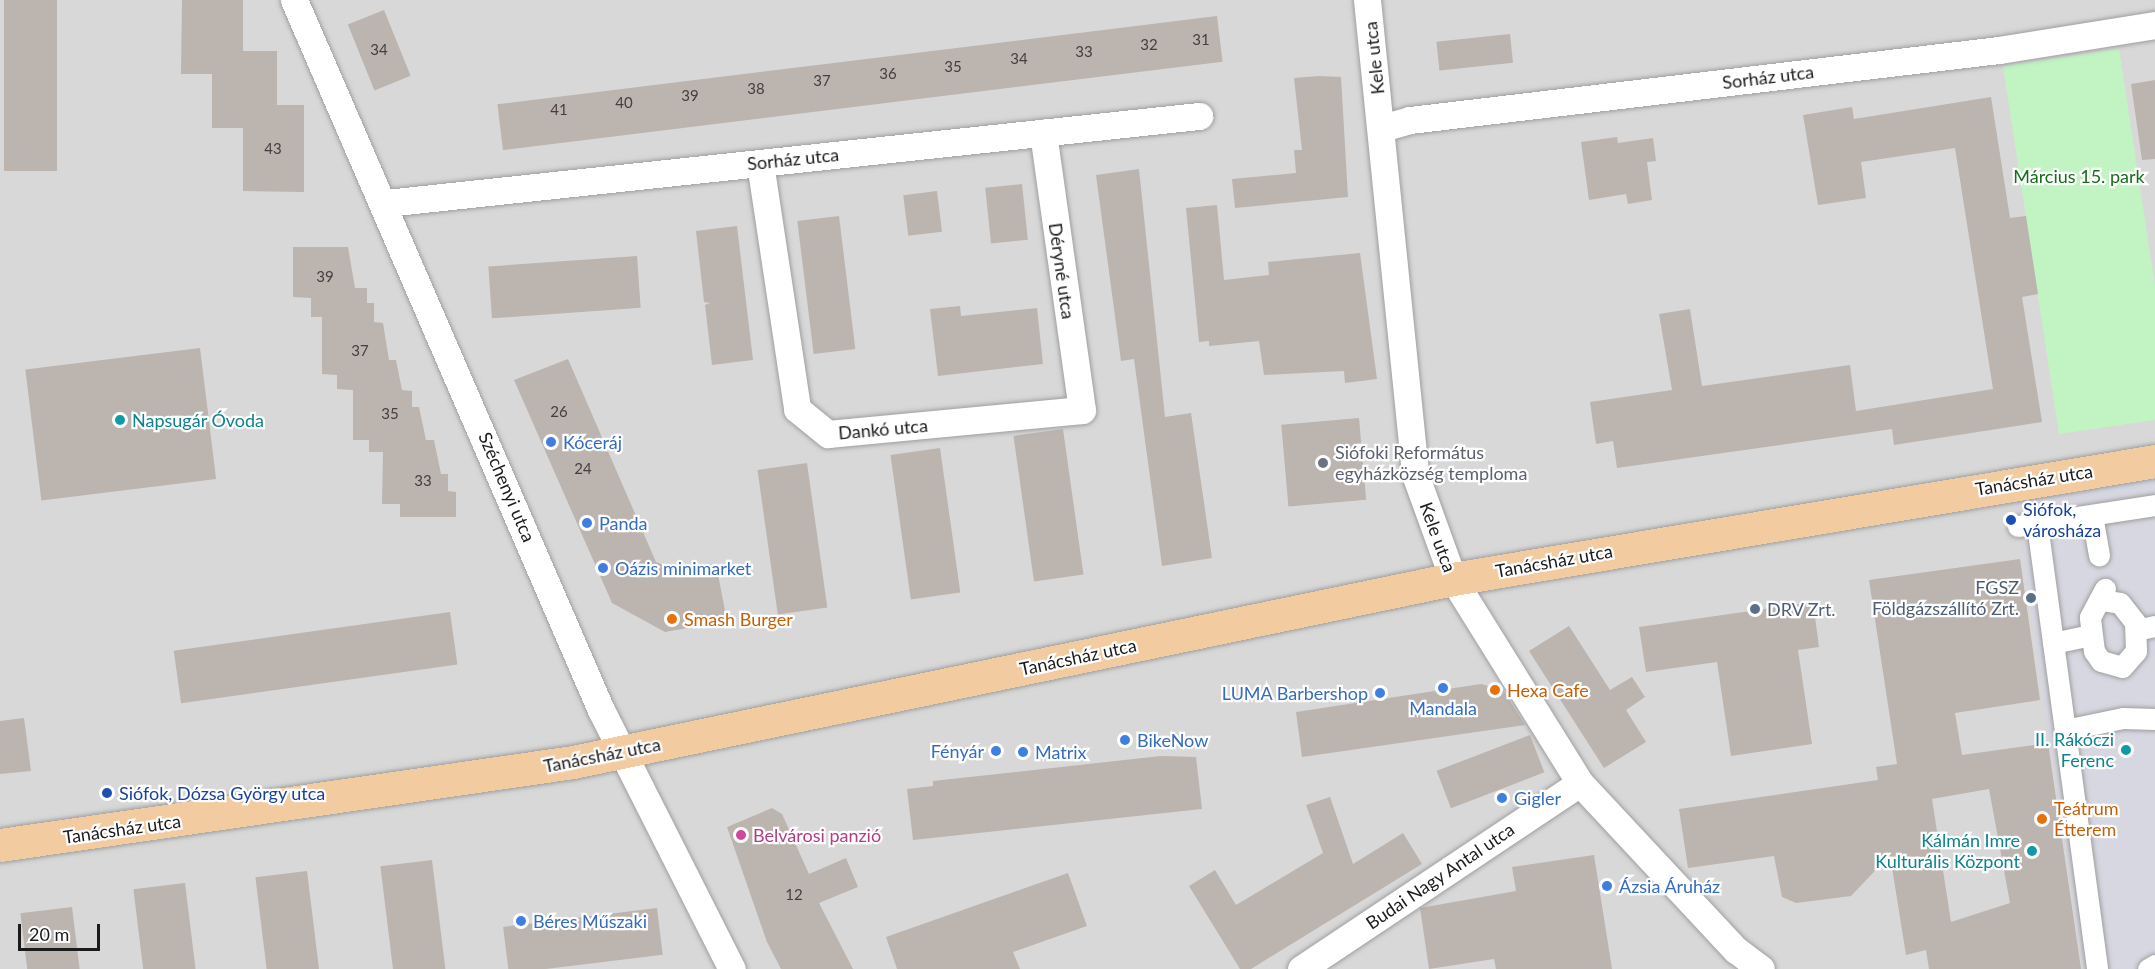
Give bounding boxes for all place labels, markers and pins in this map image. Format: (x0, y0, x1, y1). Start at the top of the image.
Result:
place label: Napsugár Óvoda (132, 409, 264, 431)
marker: Napsugár Óvoda (113, 413, 127, 427)
place label: Kóceráj (563, 431, 622, 453)
marker: Kóceráj (544, 435, 558, 449)
place label: Siófoki Református egyházközség temploma (1335, 442, 1527, 484)
marker: Siófoki Református egyházközség temploma (1316, 456, 1330, 470)
place label: Siófok, városháza (2023, 499, 2101, 542)
place label: Panda (599, 512, 648, 534)
marker: Siófok, városháza (2004, 513, 2018, 527)
marker: Panda (580, 516, 594, 530)
place label: Oázis minimarket (615, 557, 751, 579)
marker: Oázis minimarket (596, 561, 610, 575)
place label: FGSZ Földgázszállító Zrt. (1872, 577, 2019, 620)
marker: FGSZ Földgázszállító Zrt. (2024, 591, 2038, 605)
place label: DRV Zrt. (1767, 598, 1836, 620)
marker: DRV Zrt. (1748, 602, 1762, 616)
place label: Smash Burger (684, 608, 793, 630)
marker: Smash Burger (665, 612, 679, 626)
place label: Hexa Cafe (1507, 679, 1589, 701)
marker: Mandala (1436, 681, 1450, 695)
place label: LUMA Barbershop (1221, 682, 1368, 704)
marker: Hexa Cafe (1488, 683, 1502, 697)
marker: LUMA Barbershop (1373, 686, 1387, 700)
place label: Mandala (1409, 697, 1477, 719)
place label: BikeNow (1137, 729, 1208, 751)
place label: II. Rákóczi Ferenc (2035, 729, 2114, 771)
marker: BikeNow (1118, 733, 1132, 747)
place label: Fényár (931, 740, 984, 762)
place label: Matrix (1035, 741, 1087, 763)
marker: II. Rákóczi Ferenc (2119, 743, 2133, 757)
marker: Fényár (989, 744, 1003, 758)
marker: Matrix (1016, 745, 1030, 759)
place label: Siófok, Dózsa György utca (119, 782, 326, 804)
marker: Siófok, Dózsa György utca (100, 786, 114, 800)
place label: Gigler (1514, 787, 1561, 809)
marker: Gigler (1495, 791, 1509, 805)
place label: Teátrum Étterem (2054, 798, 2119, 840)
marker: Teátrum Étterem (2035, 812, 2049, 826)
place label: Belvárosi panzió (753, 824, 881, 846)
marker: Belvárosi panzió (734, 828, 748, 842)
place label: Kálmán Imre Kulturális Központ (1875, 830, 2020, 872)
marker: Kálmán Imre Kulturális Központ (2025, 844, 2039, 858)
place label: Ázsia Áruház (1619, 875, 1721, 897)
marker: Ázsia Áruház (1600, 879, 1614, 893)
place label: Béres Műszaki (533, 910, 647, 932)
marker: Béres Műszaki (514, 914, 528, 928)

